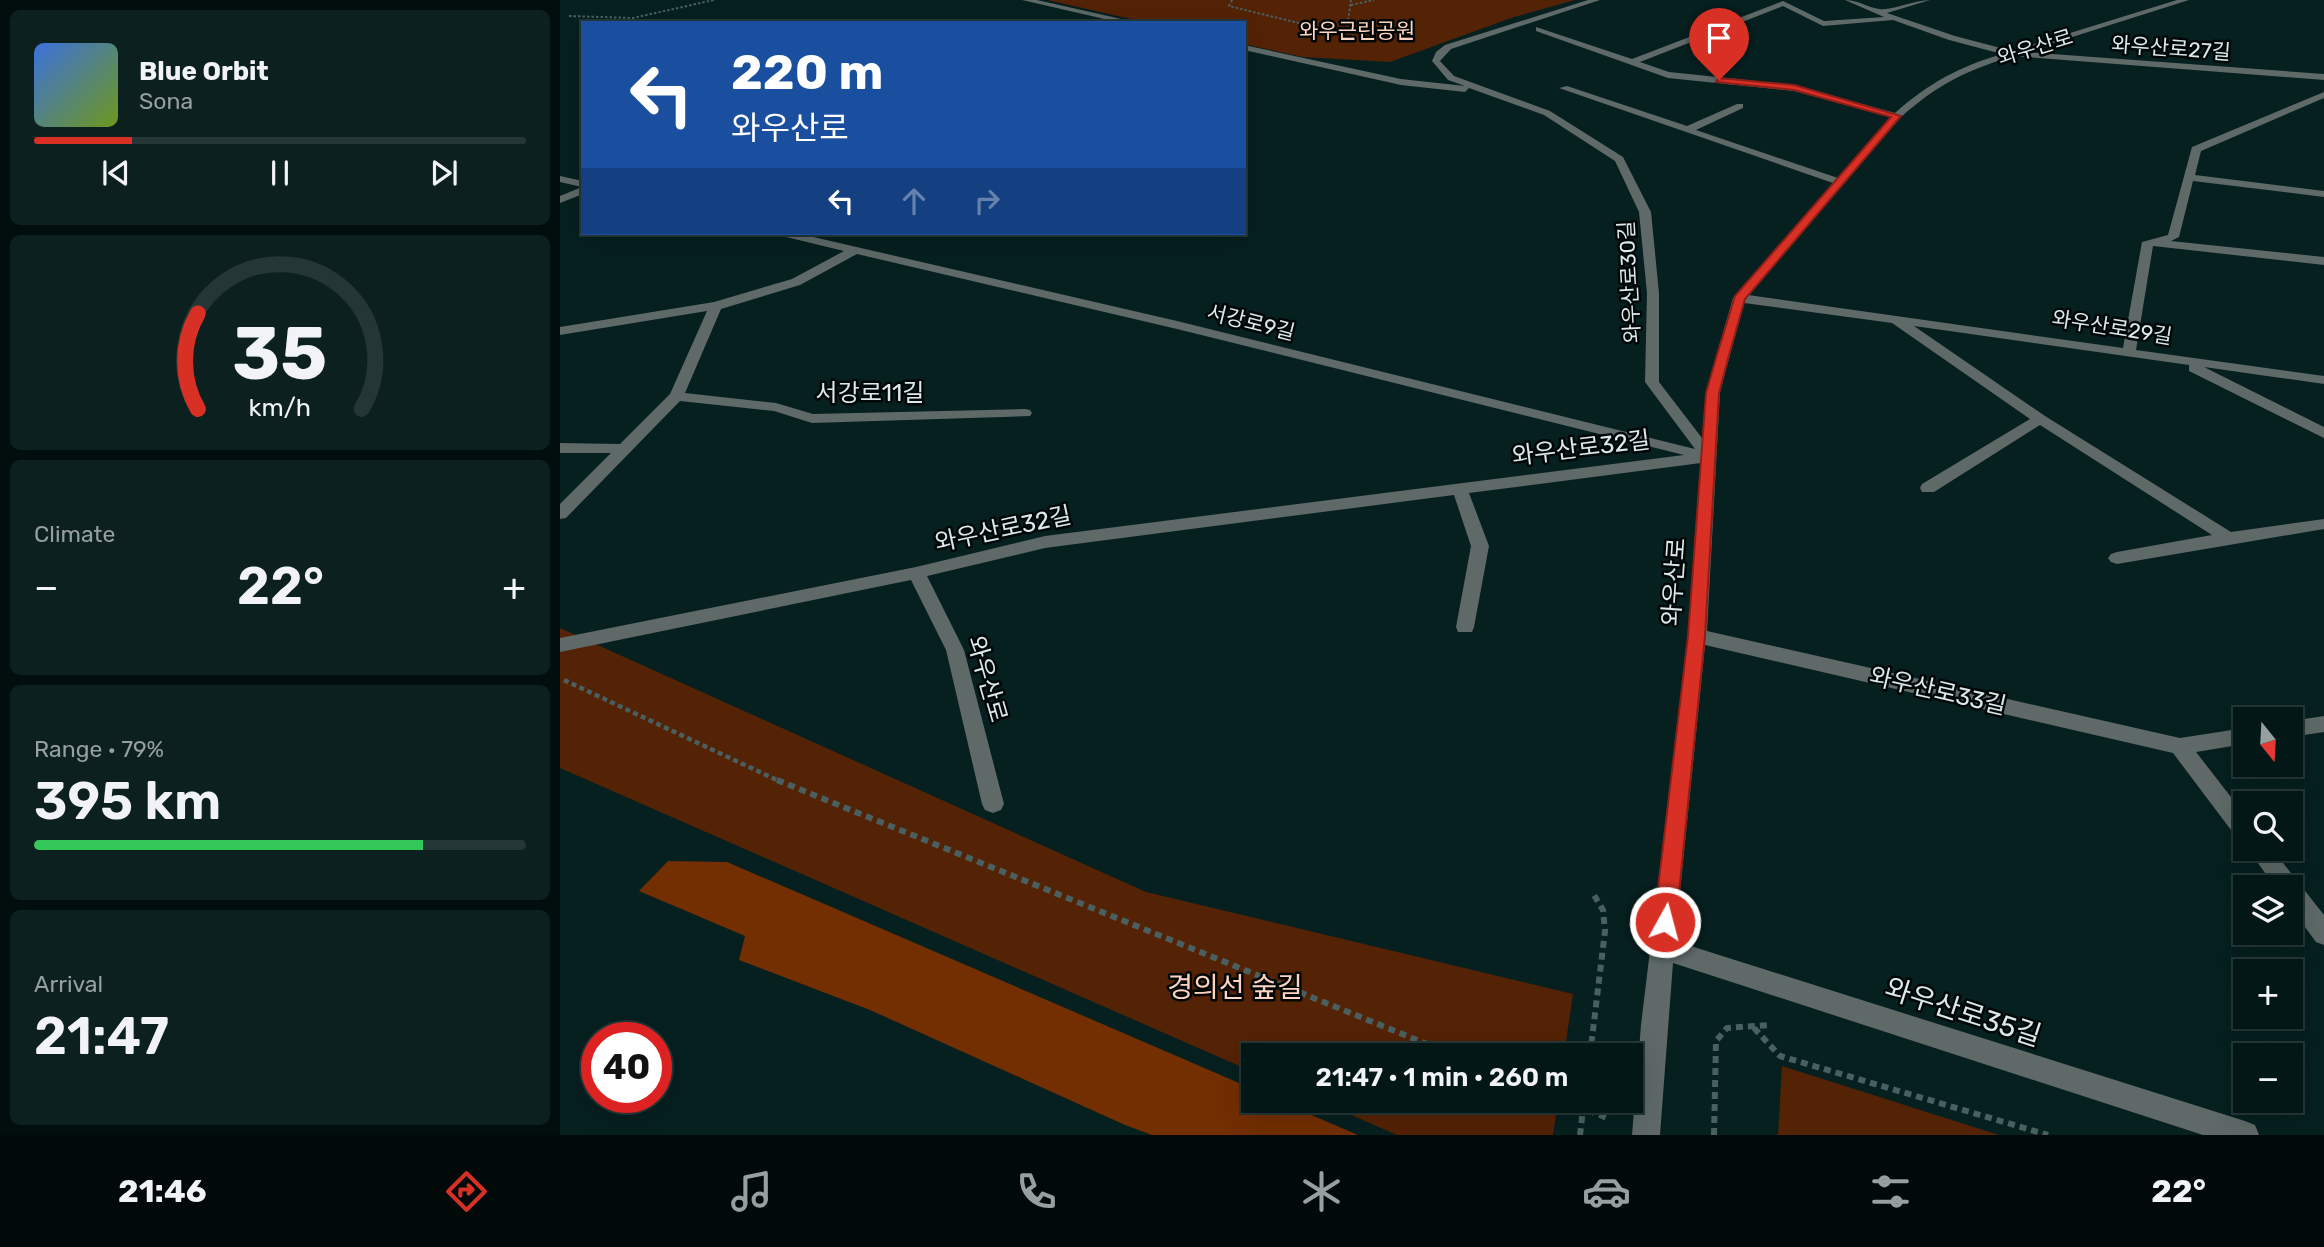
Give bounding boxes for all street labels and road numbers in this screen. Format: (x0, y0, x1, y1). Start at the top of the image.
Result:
street label: 와우산로 (1994, 24, 2076, 70)
street label: 와우산로27길 (2110, 31, 2232, 65)
street label: 와우산로30길 (1613, 220, 1645, 344)
street label: 서강로9길 (1204, 299, 1298, 345)
street label: 와우산로29길 (2050, 305, 2174, 349)
street label: 서강로11길 (816, 379, 924, 407)
street label: 와우산로32길 (1510, 426, 1652, 470)
street label: 와우산로32길 (932, 501, 1074, 557)
street label: 와우산로 (1657, 537, 1691, 627)
street label: 와우산로 (961, 633, 1013, 725)
street label: 와우산로33길 (1867, 662, 2009, 720)
street label: 와우산로35길 (1881, 971, 2045, 1053)

